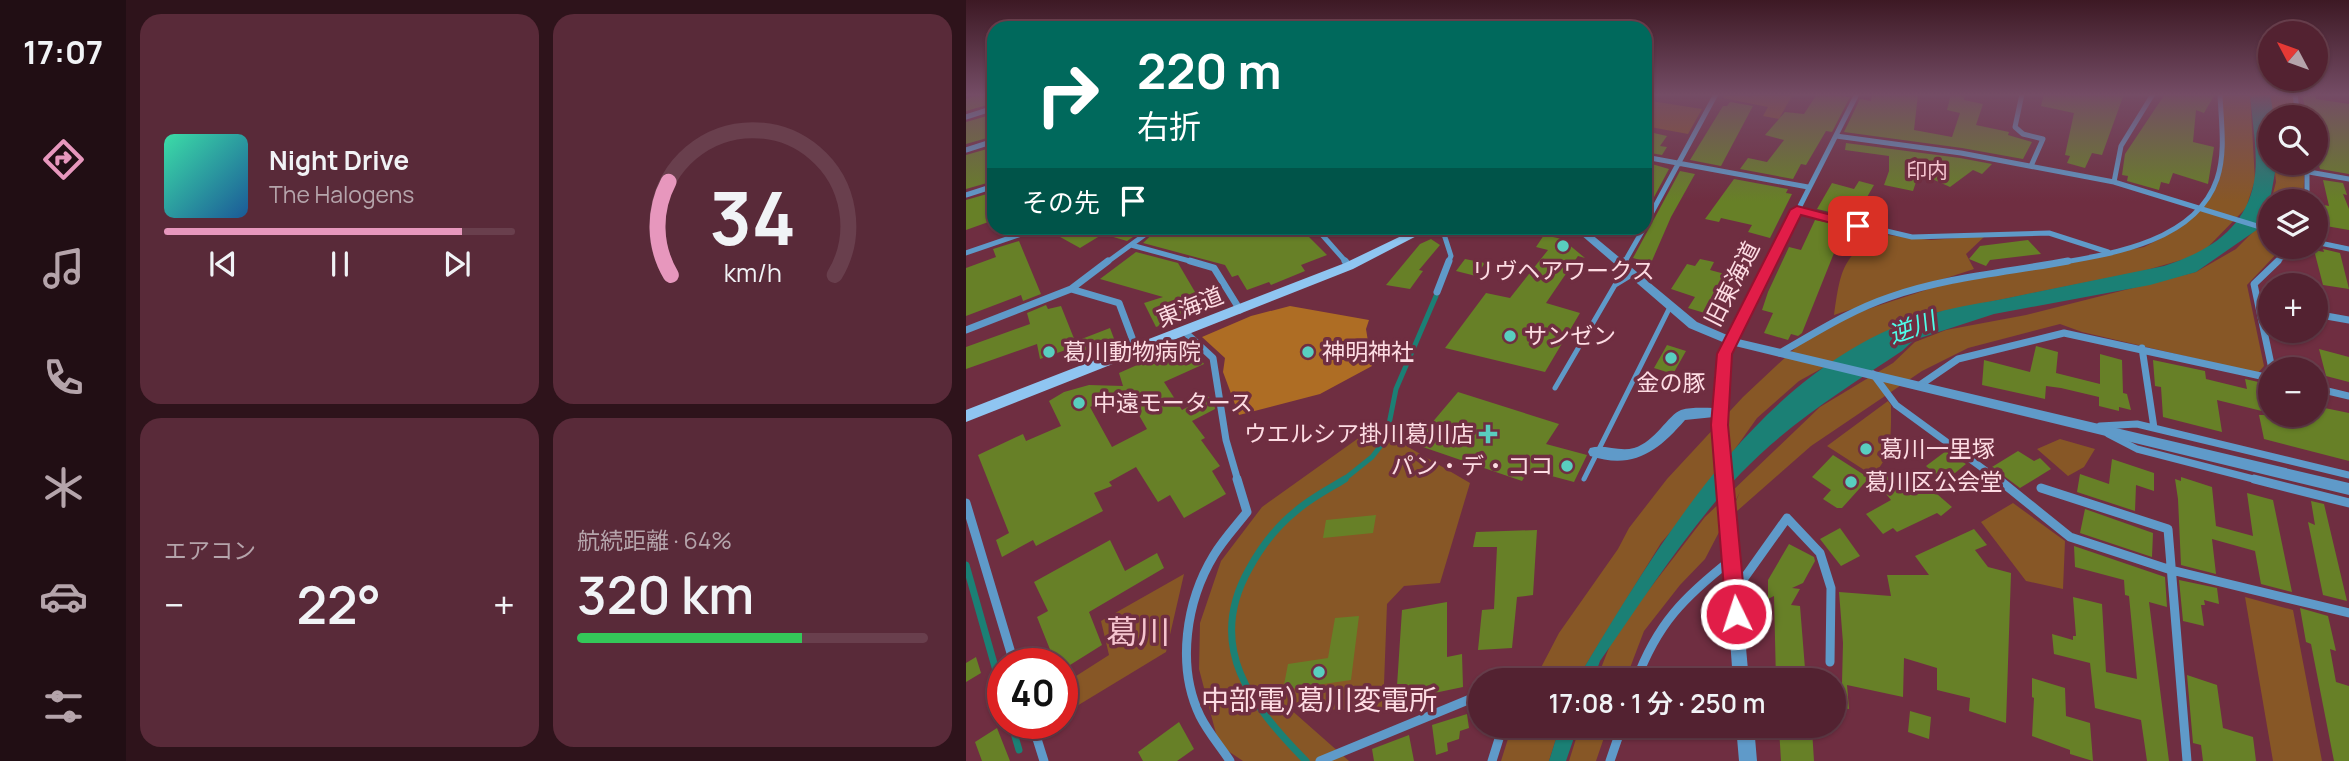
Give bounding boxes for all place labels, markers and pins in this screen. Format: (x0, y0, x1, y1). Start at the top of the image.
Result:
pin (1828, 196, 1888, 256)
marker: リヴヘアワークス (1555, 238, 1571, 254)
place label: リヴヘアワークス (1471, 254, 1655, 286)
place label: サンゼン (1524, 319, 1616, 351)
marker: サンゼン (1502, 328, 1518, 344)
place label: 葛川動物病院 (1063, 335, 1201, 367)
place label: 神明神社 (1322, 335, 1414, 367)
marker: 葛川動物病院 (1041, 344, 1057, 360)
marker: 神明神社 (1300, 344, 1316, 360)
marker: 金の豚 (1663, 350, 1679, 366)
place label: 金の豚 (1637, 366, 1706, 398)
place label: 中遠モータース (1093, 386, 1253, 418)
marker: 中遠モータース (1071, 395, 1087, 411)
place label: ウエルシア掛川葛川店 (1244, 417, 1474, 449)
marker: ウエルシア掛川葛川店 (1480, 426, 1496, 442)
place label: 葛川一里塚 (1880, 432, 1995, 464)
marker: 葛川一里塚 (1858, 441, 1874, 457)
place label: パン・デ・ココ (1391, 449, 1553, 481)
marker: パン・デ・ココ (1559, 458, 1575, 474)
place label: 葛川区公会堂 (1865, 465, 2003, 497)
marker: 葛川区公会堂 (1843, 474, 1859, 490)
marker: 中部電)葛川変電所 (1311, 664, 1327, 680)
place label: 中部電)葛川変電所 (1201, 680, 1437, 718)

